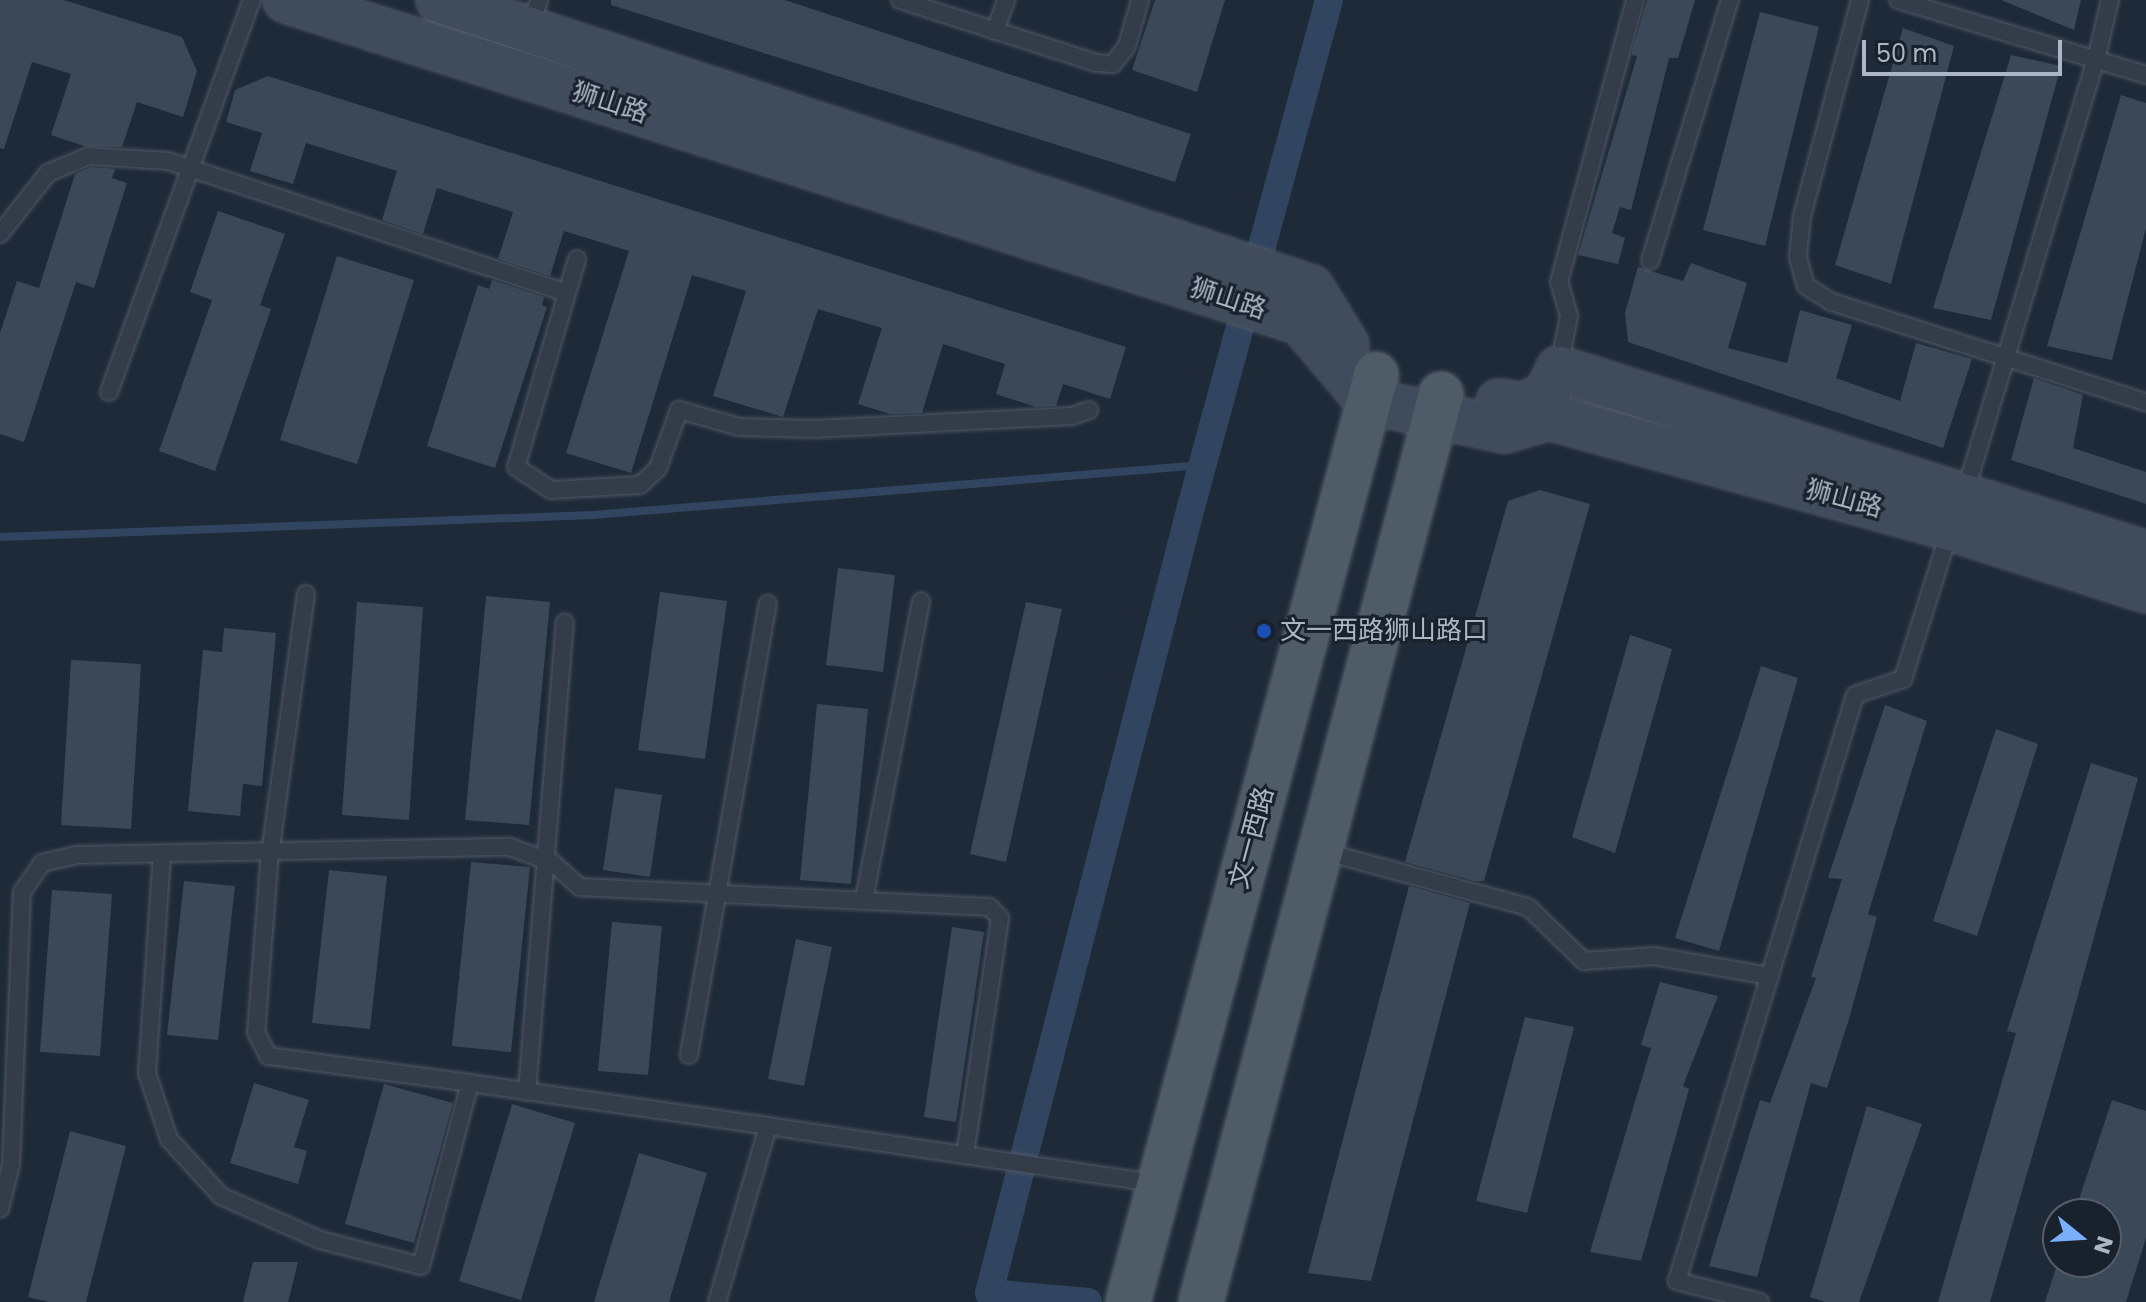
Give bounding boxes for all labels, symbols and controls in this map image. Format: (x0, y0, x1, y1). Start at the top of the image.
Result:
scale bar (1866, 24, 2066, 74)
text: 50 m (1876, 37, 1937, 70)
street label: 狮山路 (568, 76, 652, 130)
street label: 狮山路 (1186, 272, 1270, 326)
street label: 狮山路 (1802, 474, 1886, 524)
place label: 文一西路狮山路口 (1280, 615, 1488, 647)
marker: 文一西路狮山路口 (1255, 622, 1273, 640)
street label: 文一西路 (1223, 784, 1281, 892)
north arrow (2042, 1198, 2122, 1278)
text: N (2086, 1232, 2121, 1258)

